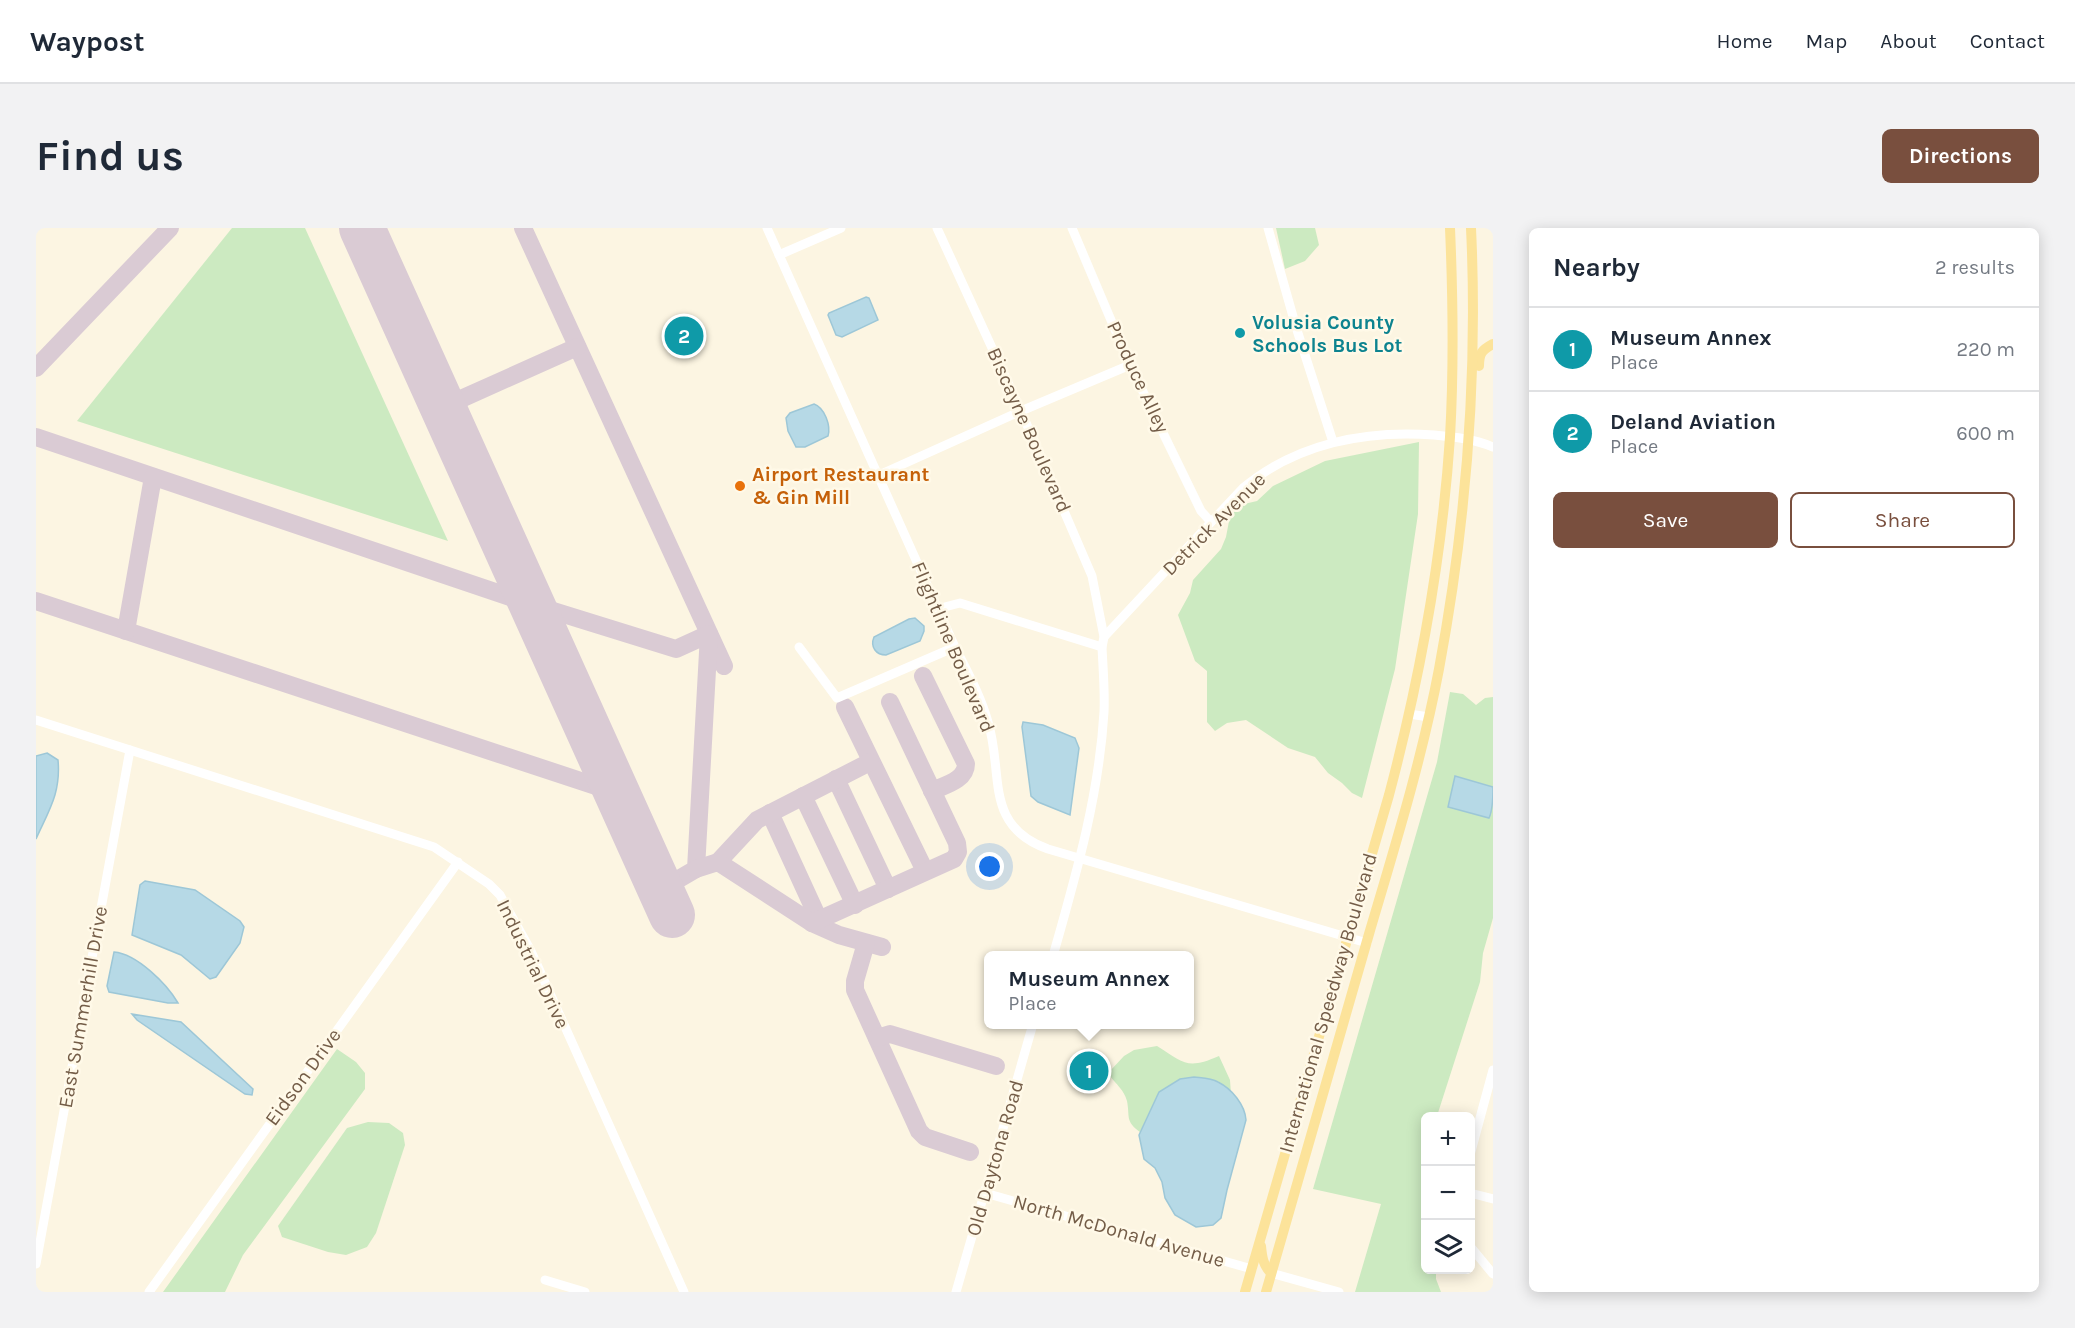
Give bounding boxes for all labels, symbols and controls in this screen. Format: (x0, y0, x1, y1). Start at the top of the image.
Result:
text: Waypost (30, 25, 145, 58)
text: Home (1717, 29, 1773, 53)
text: Map (1806, 29, 1847, 53)
text: About (1880, 29, 1937, 53)
text: Contact (1970, 29, 2045, 53)
button: Directions (1882, 129, 2039, 183)
text: Find us (36, 131, 184, 181)
text: Nearby (1553, 252, 1640, 283)
text: 2 results (1935, 256, 2015, 279)
place label: Volusia County Schools Bus Lot (1252, 311, 1402, 357)
pin: 2 (664, 314, 704, 358)
street label: Produce Alley (1102, 317, 1174, 437)
text: Museum Annex (1610, 325, 1772, 351)
marker: Volusia County Schools Bus Lot (1233, 326, 1247, 340)
text: 1 (1569, 338, 1576, 361)
text: 220 m (1956, 338, 2015, 361)
street label: Biscayne Boulevard (982, 344, 1076, 516)
text: Place (1610, 351, 1658, 374)
text: Deland Aviation (1610, 409, 1776, 435)
text: 2 (1566, 422, 1579, 445)
text: 600 m (1956, 422, 2015, 445)
text: Place (1610, 435, 1658, 458)
place label: Airport Restaurant & Gin Mill (752, 463, 929, 509)
street label: Detrick Avenue (1158, 468, 1270, 580)
marker: Airport Restaurant & Gin Mill (733, 479, 747, 493)
button: Save (1553, 492, 1778, 548)
button: Share (1790, 492, 2015, 548)
street label: Flightline Boulevard (907, 558, 999, 736)
street label: International Speedway Boulevard (1274, 850, 1382, 1156)
your location (975, 852, 1004, 881)
street label: Industrial Drive (492, 896, 574, 1032)
street label: East Summerhill Drive (54, 904, 112, 1110)
popup (984, 951, 1194, 1029)
text: Museum Annex (1008, 966, 1170, 992)
text: Place (1008, 992, 1057, 1015)
street label: Eidson Drive (260, 1024, 346, 1130)
pin: 1 (1070, 1048, 1108, 1094)
street label: Old Daytona Road (962, 1077, 1028, 1239)
map controls (1421, 1112, 1475, 1274)
button: + (1421, 1112, 1475, 1166)
button: − (1421, 1166, 1475, 1220)
street label: North McDonald Avenue (1011, 1190, 1227, 1272)
button: layers (1421, 1220, 1475, 1274)

